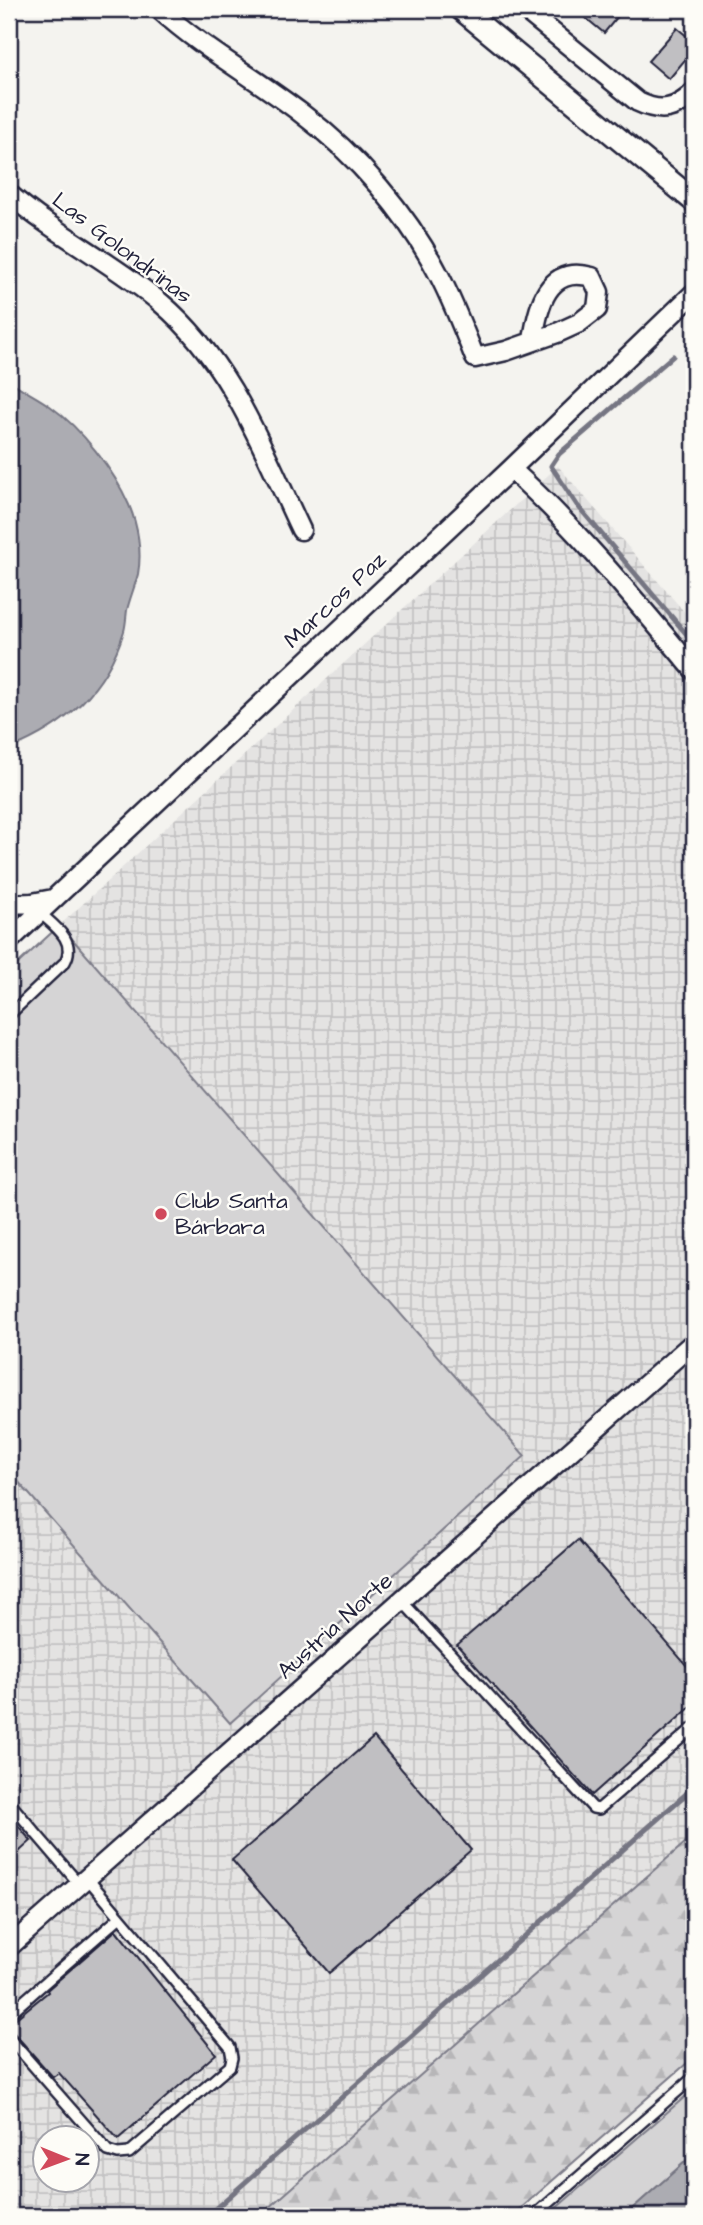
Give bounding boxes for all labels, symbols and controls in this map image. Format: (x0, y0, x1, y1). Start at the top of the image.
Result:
street label: Las Golondrinas (45, 185, 199, 311)
street label: Marcos Paz (277, 544, 394, 656)
place label: Club Santa Bárbara (175, 1185, 288, 1243)
marker: Club Santa Bárbara (153, 1206, 169, 1222)
street label: Austria Norte (270, 1565, 400, 1687)
north arrow (32, 2124, 102, 2194)
text: N (68, 2153, 95, 2166)

